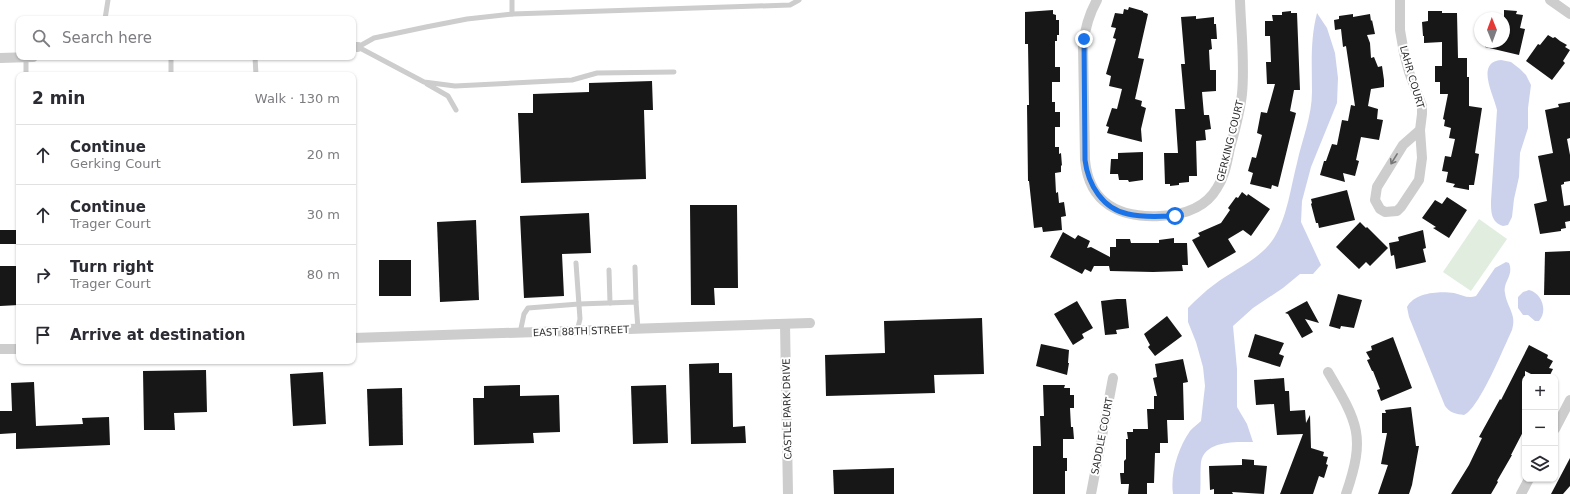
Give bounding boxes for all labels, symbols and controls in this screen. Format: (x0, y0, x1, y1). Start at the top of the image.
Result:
north arrow (1474, 12, 1510, 48)
search box (16, 16, 356, 60)
icon: search (30, 27, 52, 49)
text: Search here (62, 29, 152, 47)
route end (1075, 30, 1093, 48)
street label: LAHR COURT (1398, 44, 1426, 111)
text: 2 min (32, 88, 85, 108)
text: Walk · 130 m (255, 91, 340, 106)
street label: GERKING COURT (1215, 98, 1246, 183)
text: Continue (70, 138, 146, 156)
icon: ahead (32, 144, 54, 166)
text: 20 m (307, 147, 340, 162)
one-way arrow (1390, 153, 1398, 165)
text: Gerking Court (70, 156, 161, 171)
text: Continue (70, 198, 146, 216)
icon: ahead (32, 204, 54, 226)
text: 30 m (307, 207, 340, 222)
route start (1166, 207, 1184, 225)
text: Trager Court (70, 216, 151, 231)
text: Turn right (70, 258, 154, 276)
icon: right (32, 264, 54, 286)
text: 80 m (307, 267, 340, 282)
text: Trager Court (70, 276, 151, 291)
icon: arrive (32, 324, 54, 346)
street label: EAST 88TH STREET (533, 324, 630, 338)
text: Arrive at destination (70, 326, 245, 344)
street label: CASTLE PARK DRIVE (781, 358, 793, 460)
map controls (1522, 374, 1558, 482)
button: + (1522, 374, 1558, 410)
street label: SADDLE COURT (1089, 396, 1115, 476)
button: − (1522, 410, 1558, 446)
button: layers (1522, 446, 1558, 482)

